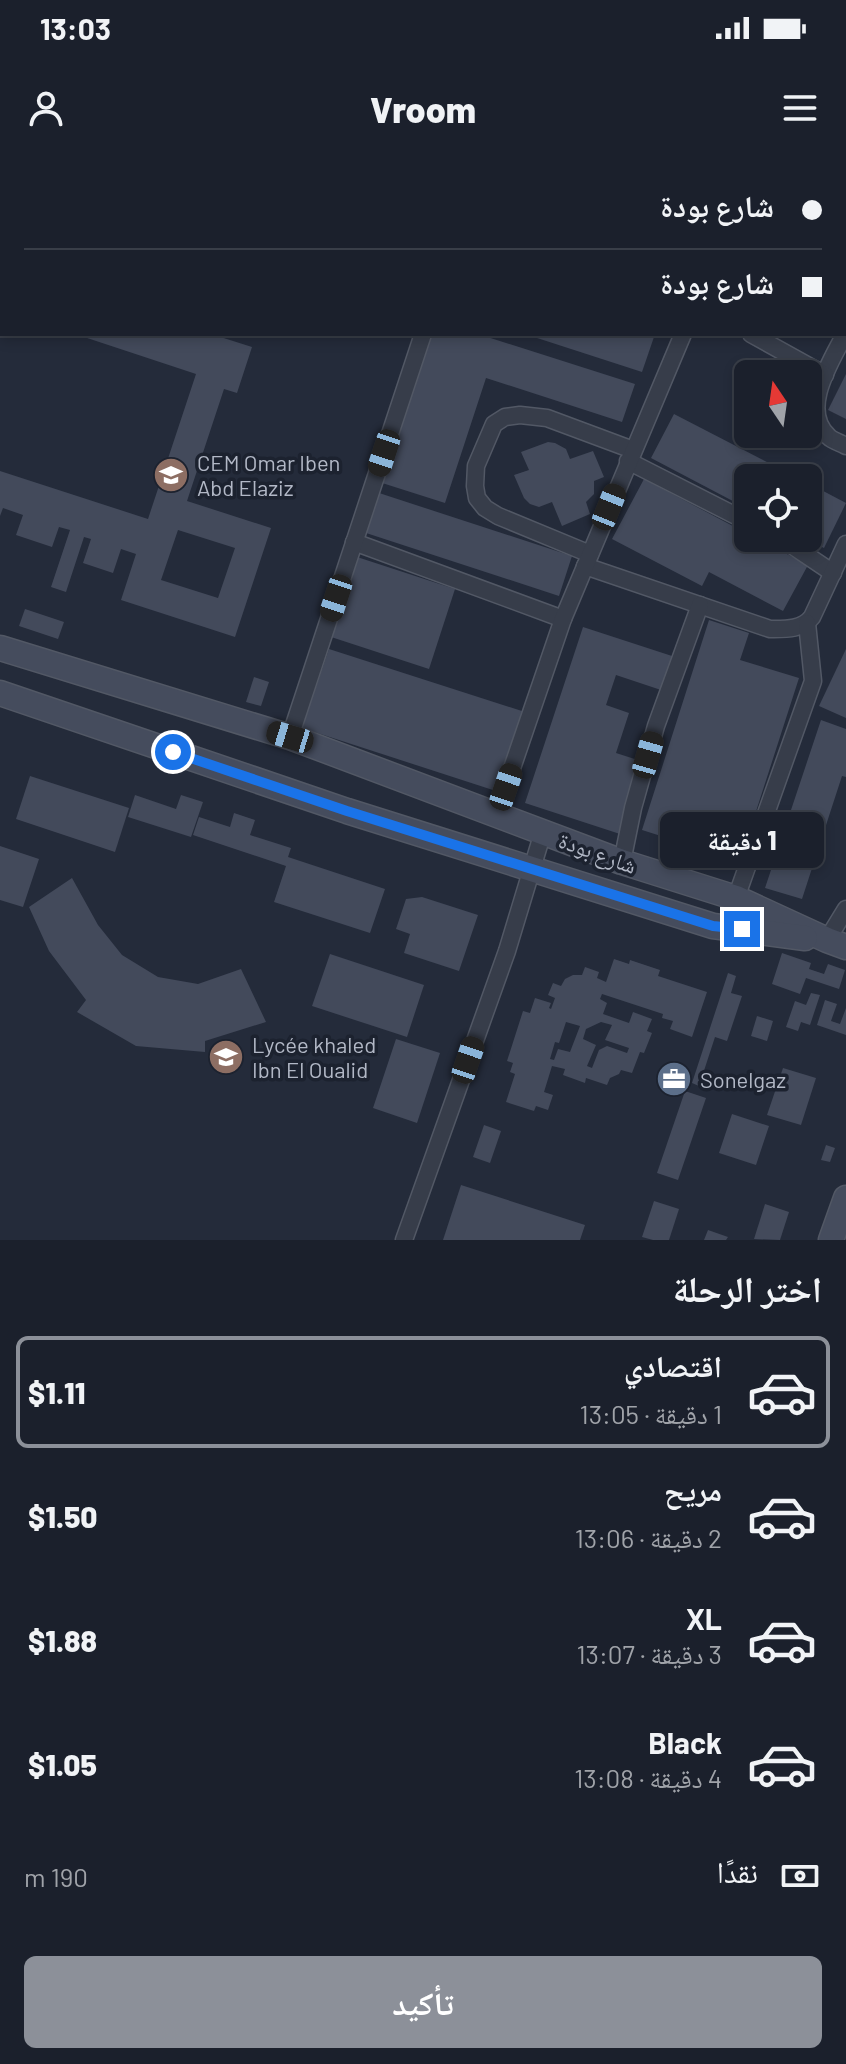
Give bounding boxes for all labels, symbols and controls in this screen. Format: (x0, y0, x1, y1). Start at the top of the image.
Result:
text: 13:03 (40, 10, 111, 46)
icon: person (24, 86, 68, 130)
icon: menu (778, 86, 822, 130)
text: Vroom (370, 87, 476, 130)
text: شارع بودة (660, 187, 774, 223)
text: شارع بودة (660, 264, 774, 300)
north arrow (734, 360, 822, 448)
map controls (734, 360, 822, 552)
car (365, 426, 403, 480)
place label: CEM Omar Iben Abd Elaziz (197, 449, 340, 500)
school or university icon: CEM Omar Iben Abd Elaziz (152, 456, 190, 494)
button: locate (734, 464, 822, 552)
car (589, 480, 629, 534)
car (317, 571, 355, 625)
car (264, 719, 316, 755)
car (630, 729, 666, 781)
route start (155, 734, 191, 770)
car (487, 760, 525, 814)
callout: 1 دقيقة (660, 813, 824, 869)
text: 1 دقيقة (707, 824, 777, 855)
street label: شارع بودة (555, 826, 640, 880)
route end (724, 911, 760, 947)
place label: Lycée khaled Ibn El Oualid (252, 1031, 376, 1082)
car (449, 1033, 487, 1087)
school or university icon: Lycée khaled Ibn El Oualid (207, 1038, 245, 1076)
office icon: Sonelgaz (655, 1060, 693, 1098)
place label: Sonelgaz (700, 1066, 786, 1092)
text: اختر الرحلة (673, 1266, 822, 1309)
text: اقتصادي (624, 1347, 722, 1383)
icon: car (746, 1356, 818, 1428)
text: $1.11 (28, 1374, 86, 1410)
text: 1 دقيقة · 13:05 (580, 1398, 722, 1429)
text: مريح (664, 1471, 722, 1507)
icon: car (746, 1480, 818, 1552)
text: $1.50 (28, 1498, 97, 1534)
text: 2 دقيقة · 13:06 (575, 1522, 722, 1553)
text: XL (686, 1600, 722, 1636)
icon: car (746, 1604, 818, 1676)
text: $1.88 (28, 1622, 97, 1658)
text: 3 دقيقة · 13:07 (576, 1638, 722, 1669)
text: Black (648, 1724, 722, 1760)
icon: car (746, 1728, 818, 1800)
text: $1.05 (28, 1746, 97, 1782)
text: 4 دقيقة · 13:08 (574, 1762, 722, 1793)
text: نقدًا (717, 1853, 758, 1889)
icon: cash (778, 1854, 822, 1898)
text: 190 m (24, 1861, 88, 1892)
button: تأكيد (24, 1956, 822, 2048)

